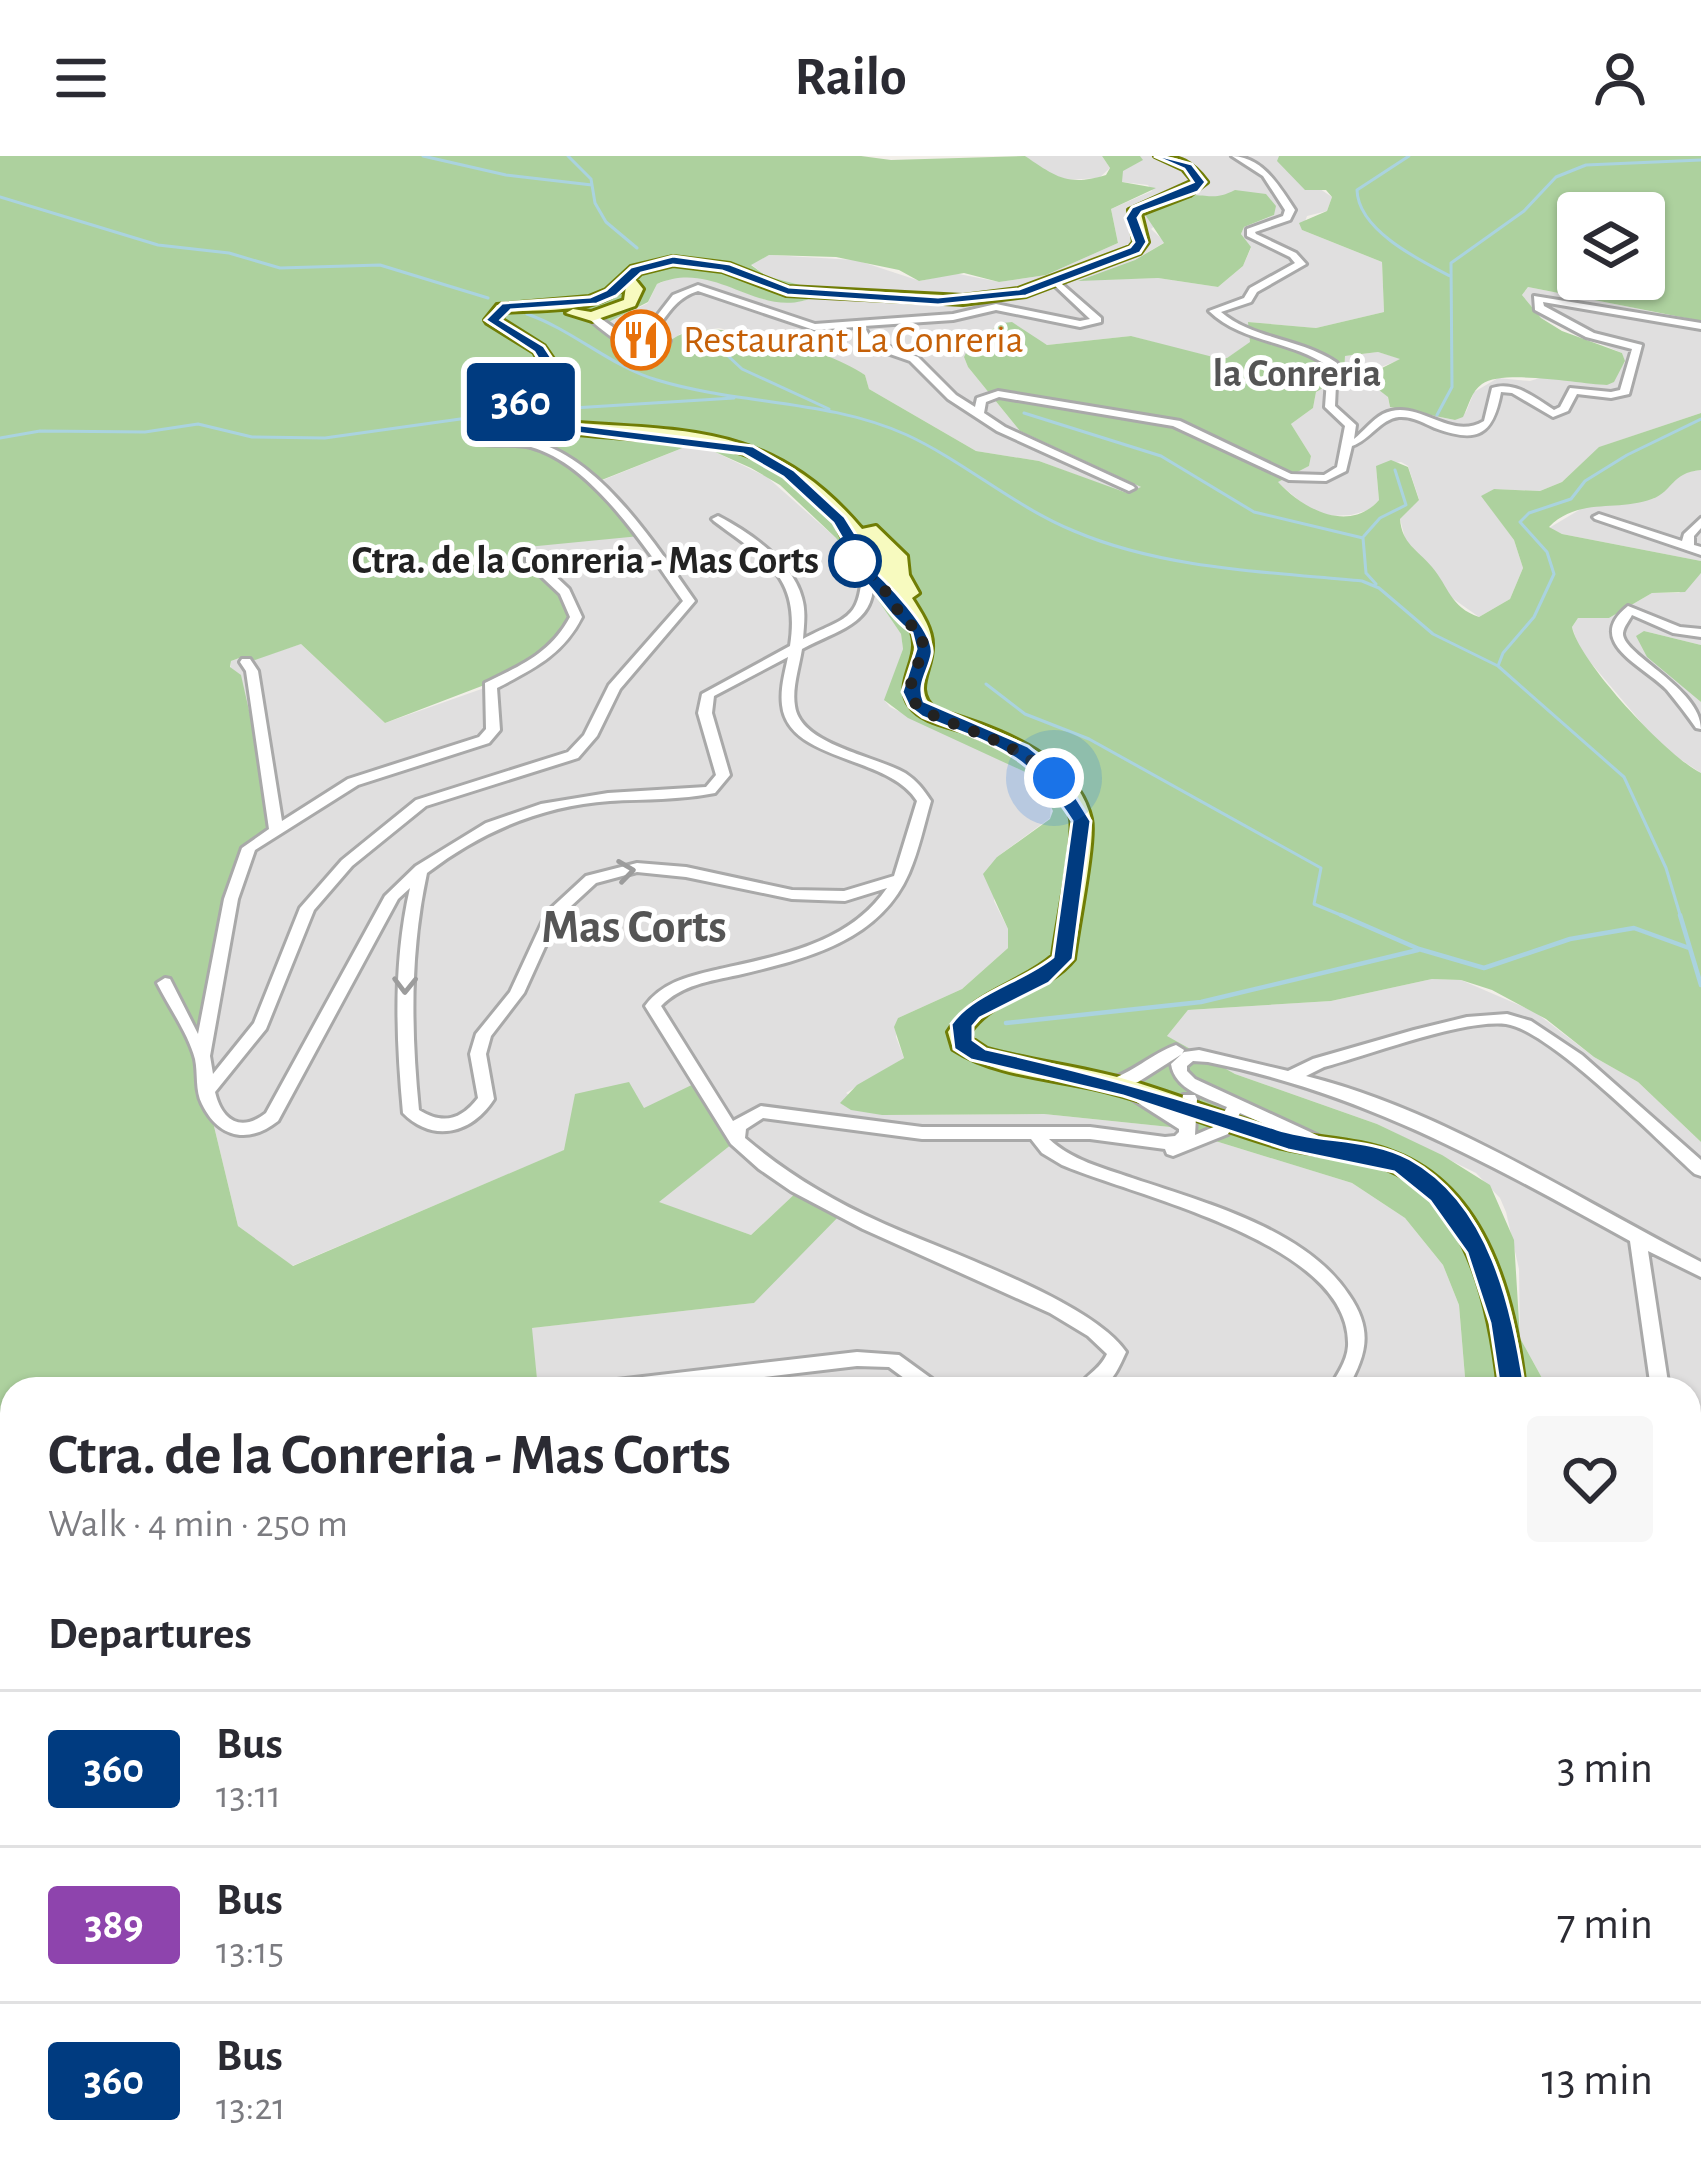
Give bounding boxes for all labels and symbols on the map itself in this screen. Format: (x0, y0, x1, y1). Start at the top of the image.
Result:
restaurant icon: Restaurant La Conreria (610, 309, 672, 371)
place label: Restaurant La Conreria (683, 321, 1024, 360)
district label: la Conreria (1213, 355, 1381, 394)
line badge: 360 (452, 363, 590, 441)
marker: Ctra. de la Conreria - Mas Corts (830, 536, 880, 586)
place label: Ctra. de la Conreria - Mas Corts (352, 542, 819, 581)
your location (1024, 748, 1084, 808)
one-way arrow (616, 859, 635, 885)
district label: Mas Corts (541, 904, 727, 952)
one-way arrow (392, 976, 418, 995)

